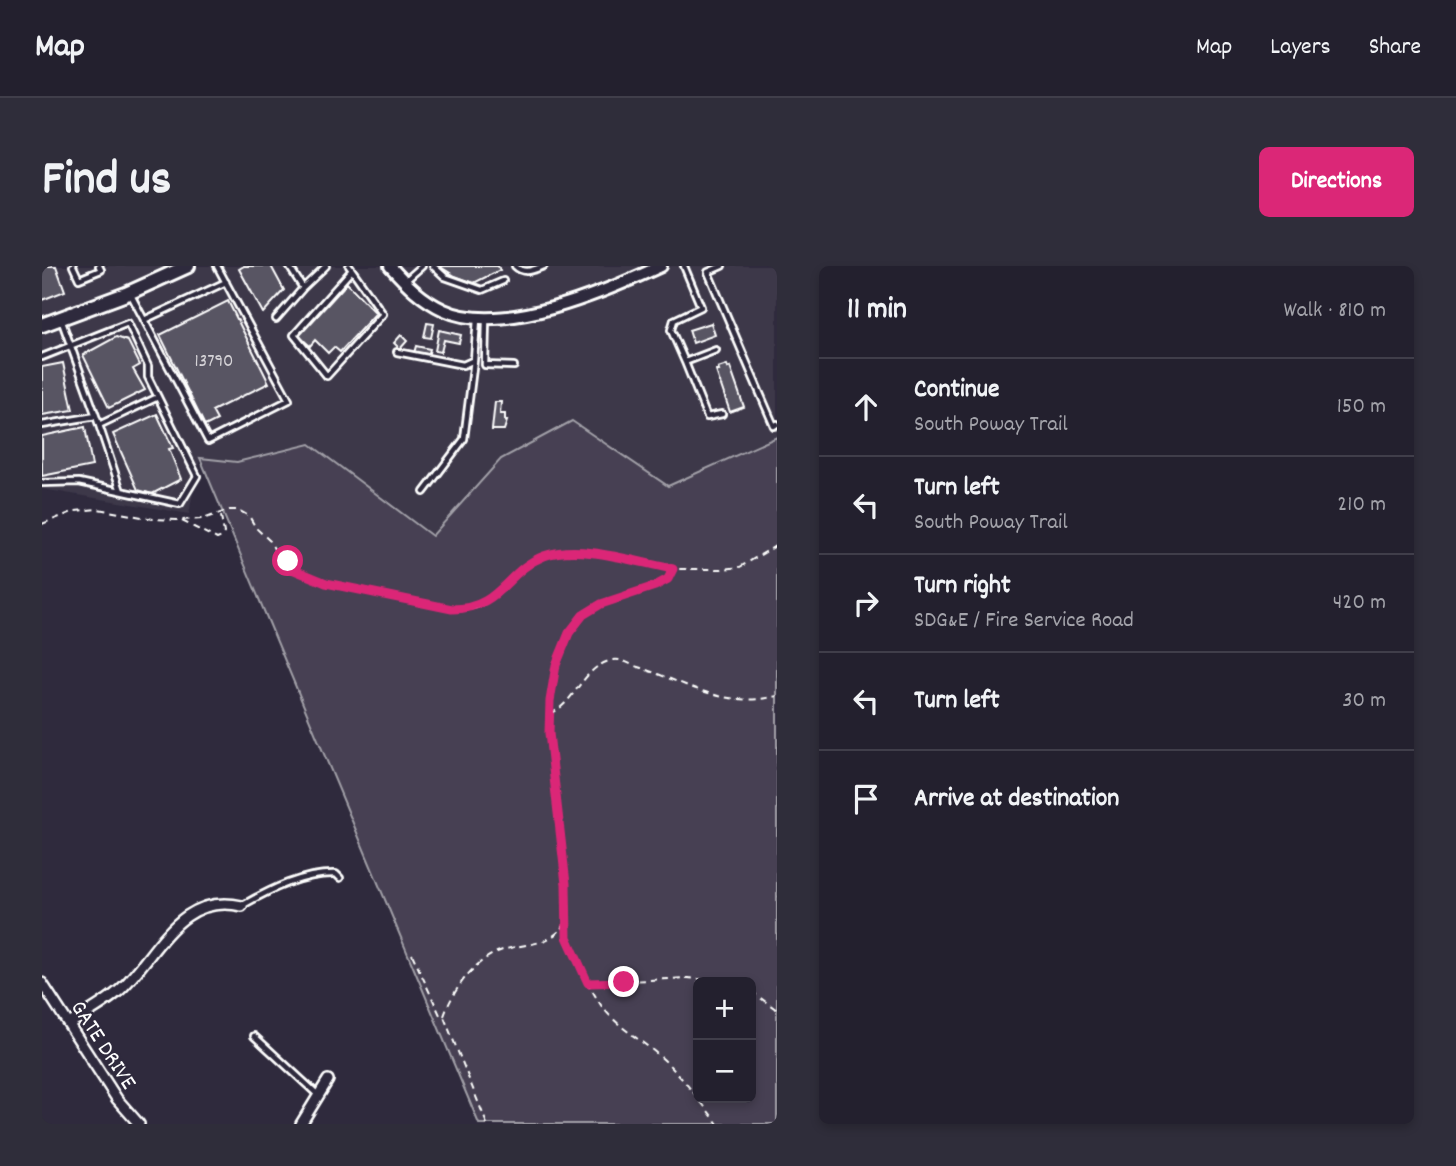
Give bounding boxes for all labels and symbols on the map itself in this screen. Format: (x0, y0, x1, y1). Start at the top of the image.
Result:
house number: 13790 (195, 349, 233, 376)
route start (272, 545, 303, 576)
route end (608, 966, 639, 997)
street label: GATE DRIVE (61, 995, 144, 1098)

